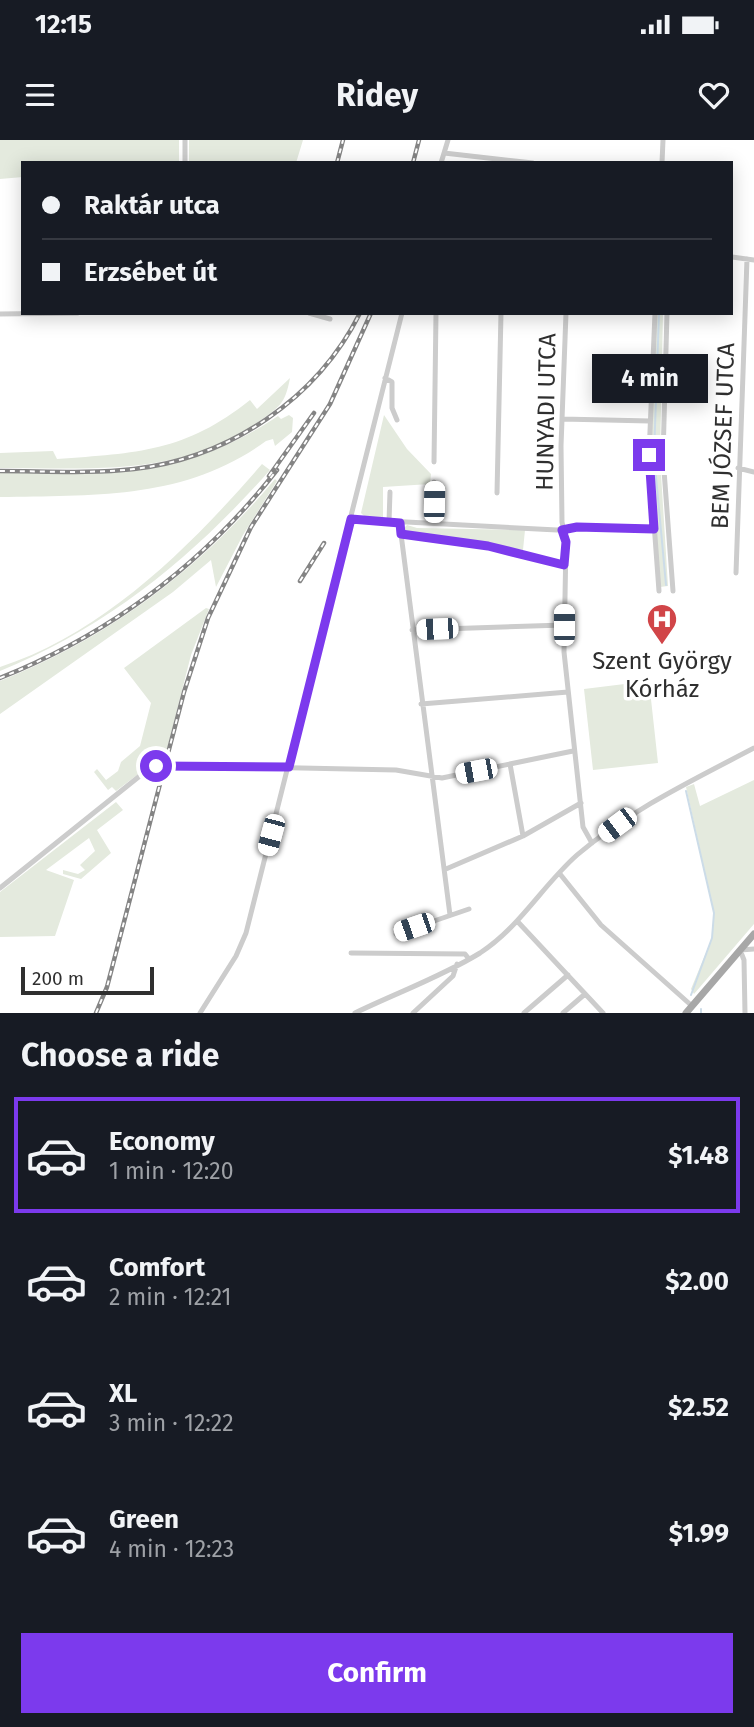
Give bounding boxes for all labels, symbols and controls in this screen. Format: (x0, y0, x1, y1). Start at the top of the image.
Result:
text: 12:15 (35, 9, 92, 40)
icon: menu (21, 76, 59, 114)
text: Ridey (336, 76, 418, 114)
icon: heart (695, 76, 733, 114)
text: Raktár utca (84, 190, 220, 221)
text: Erzsébet út (84, 257, 217, 288)
street label: HUNYADI UTCA (531, 333, 561, 491)
street label: BEM JÓZSEF UTCA (705, 342, 740, 530)
callout: 4 min (591, 354, 707, 402)
text: 4 min (621, 364, 679, 392)
route end (633, 439, 665, 471)
car (424, 481, 445, 523)
hospital icon: Szent György Kórház (645, 602, 679, 646)
car (554, 604, 575, 646)
car (416, 618, 459, 640)
place label: Szent György Kórház (592, 647, 732, 703)
route start (140, 750, 172, 782)
car (454, 757, 499, 785)
car (594, 804, 641, 846)
car (256, 812, 287, 858)
car (391, 910, 438, 944)
scale bar (21, 964, 154, 996)
text: 200 m (32, 967, 84, 990)
text: Choose a ride (21, 1036, 219, 1074)
icon: car (25, 1124, 88, 1187)
text: Economy (109, 1126, 215, 1157)
text: $1.48 (668, 1140, 729, 1171)
text: 1 min · 12:20 (109, 1157, 234, 1185)
icon: car (25, 1250, 88, 1313)
text: Comfort (109, 1252, 205, 1283)
text: $2.00 (665, 1266, 729, 1297)
text: 2 min · 12:21 (109, 1283, 232, 1311)
icon: car (25, 1376, 88, 1439)
text: XL (109, 1378, 137, 1409)
text: $2.52 (668, 1392, 729, 1423)
text: 3 min · 12:22 (109, 1409, 234, 1437)
icon: car (25, 1502, 88, 1565)
text: Green (109, 1504, 179, 1535)
text: $1.99 (669, 1518, 729, 1549)
text: 4 min · 12:23 (109, 1535, 234, 1563)
button: Confirm (21, 1633, 733, 1713)

